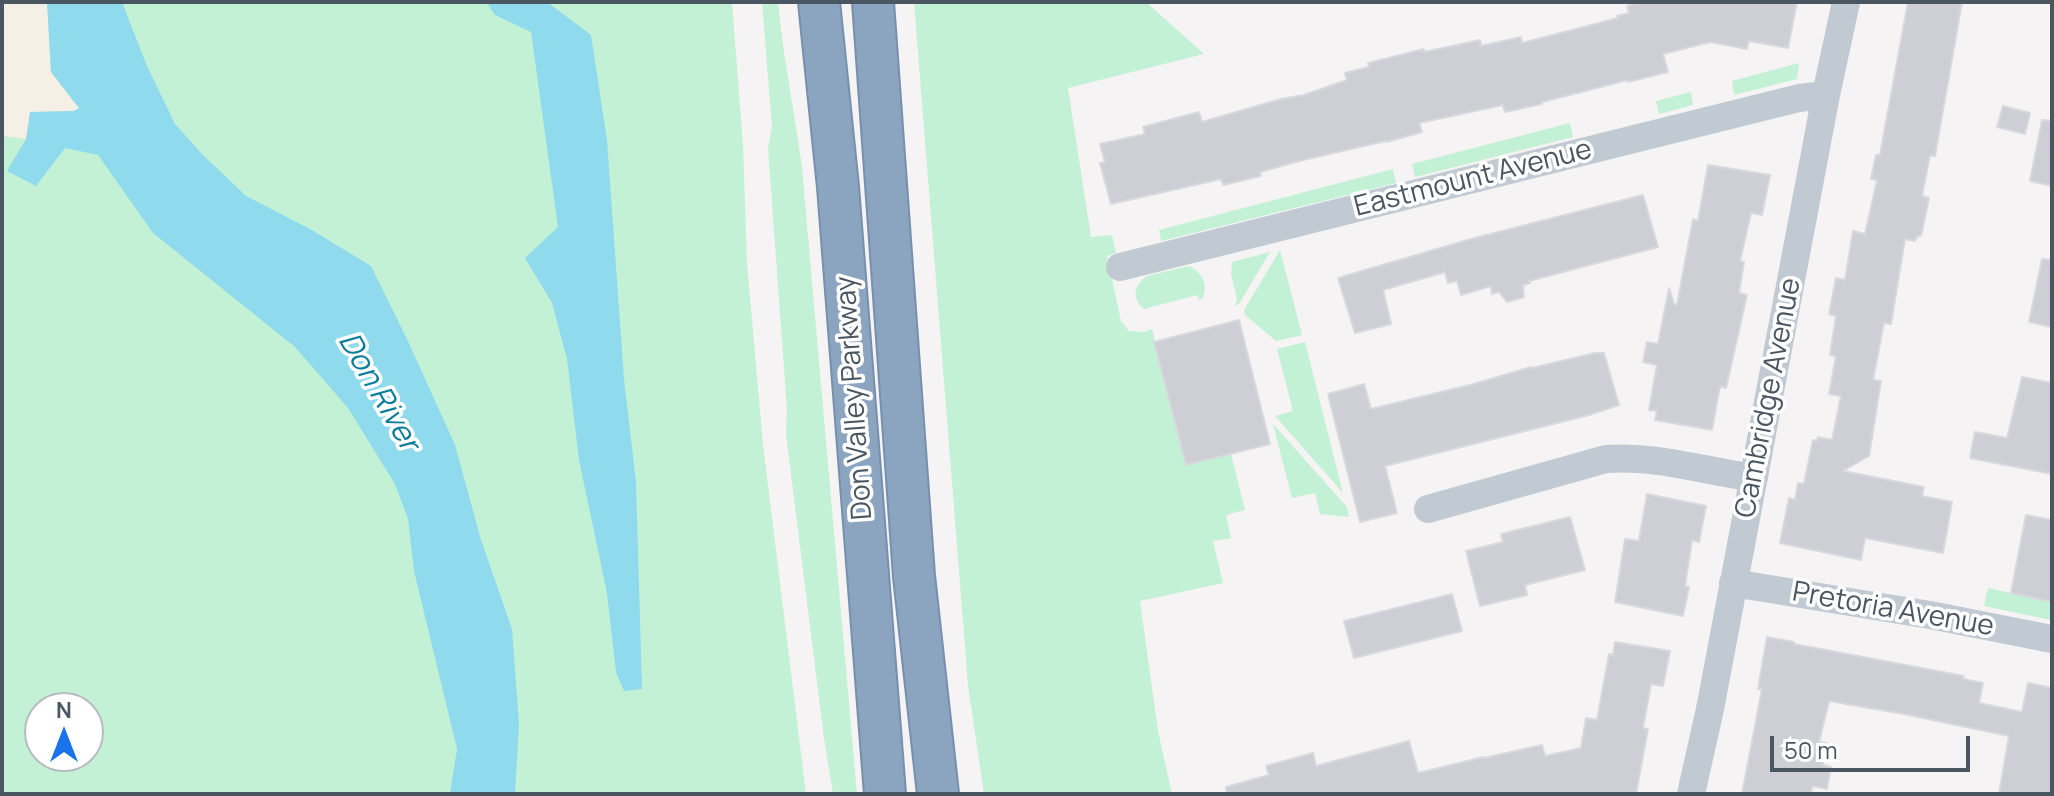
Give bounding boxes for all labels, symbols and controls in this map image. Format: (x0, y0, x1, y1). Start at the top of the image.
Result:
street label: Eastmount Avenue (1351, 133, 1595, 225)
street label: Don Valley Parkway (830, 275, 880, 521)
street label: Cambridge Avenue (1729, 275, 1809, 521)
water label: Don River (330, 326, 426, 458)
street label: Pretoria Avenue (1790, 576, 1996, 644)
north arrow (24, 692, 104, 772)
text: N (56, 695, 72, 725)
scale bar (1774, 720, 1974, 770)
text: 50 m (1784, 733, 1838, 766)

